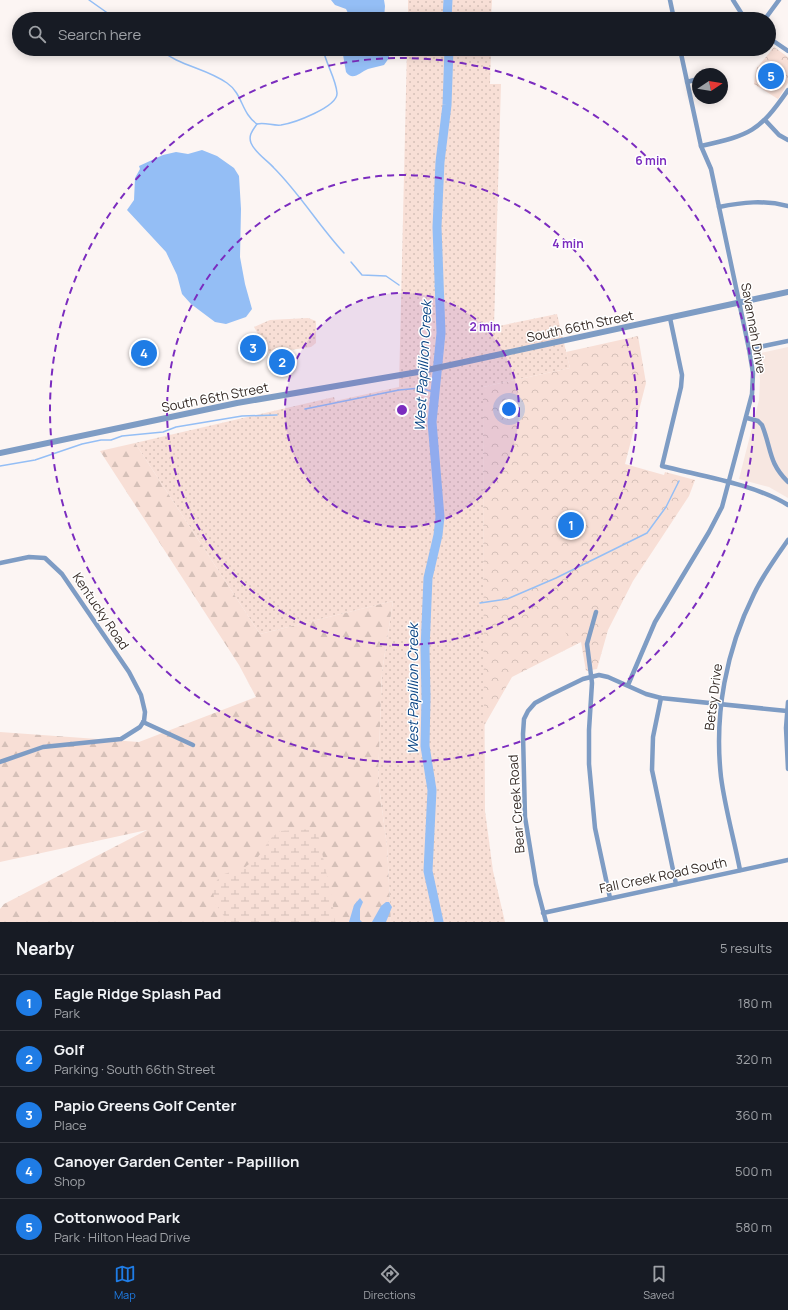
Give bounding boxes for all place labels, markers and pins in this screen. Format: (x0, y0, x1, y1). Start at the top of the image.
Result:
pin: 5 (758, 61, 784, 91)
pin: 3 (240, 333, 266, 363)
pin: 4 (131, 338, 157, 368)
pin: 2 (269, 347, 295, 377)
centre of rings (395, 403, 409, 417)
pin: 1 (558, 510, 584, 540)

